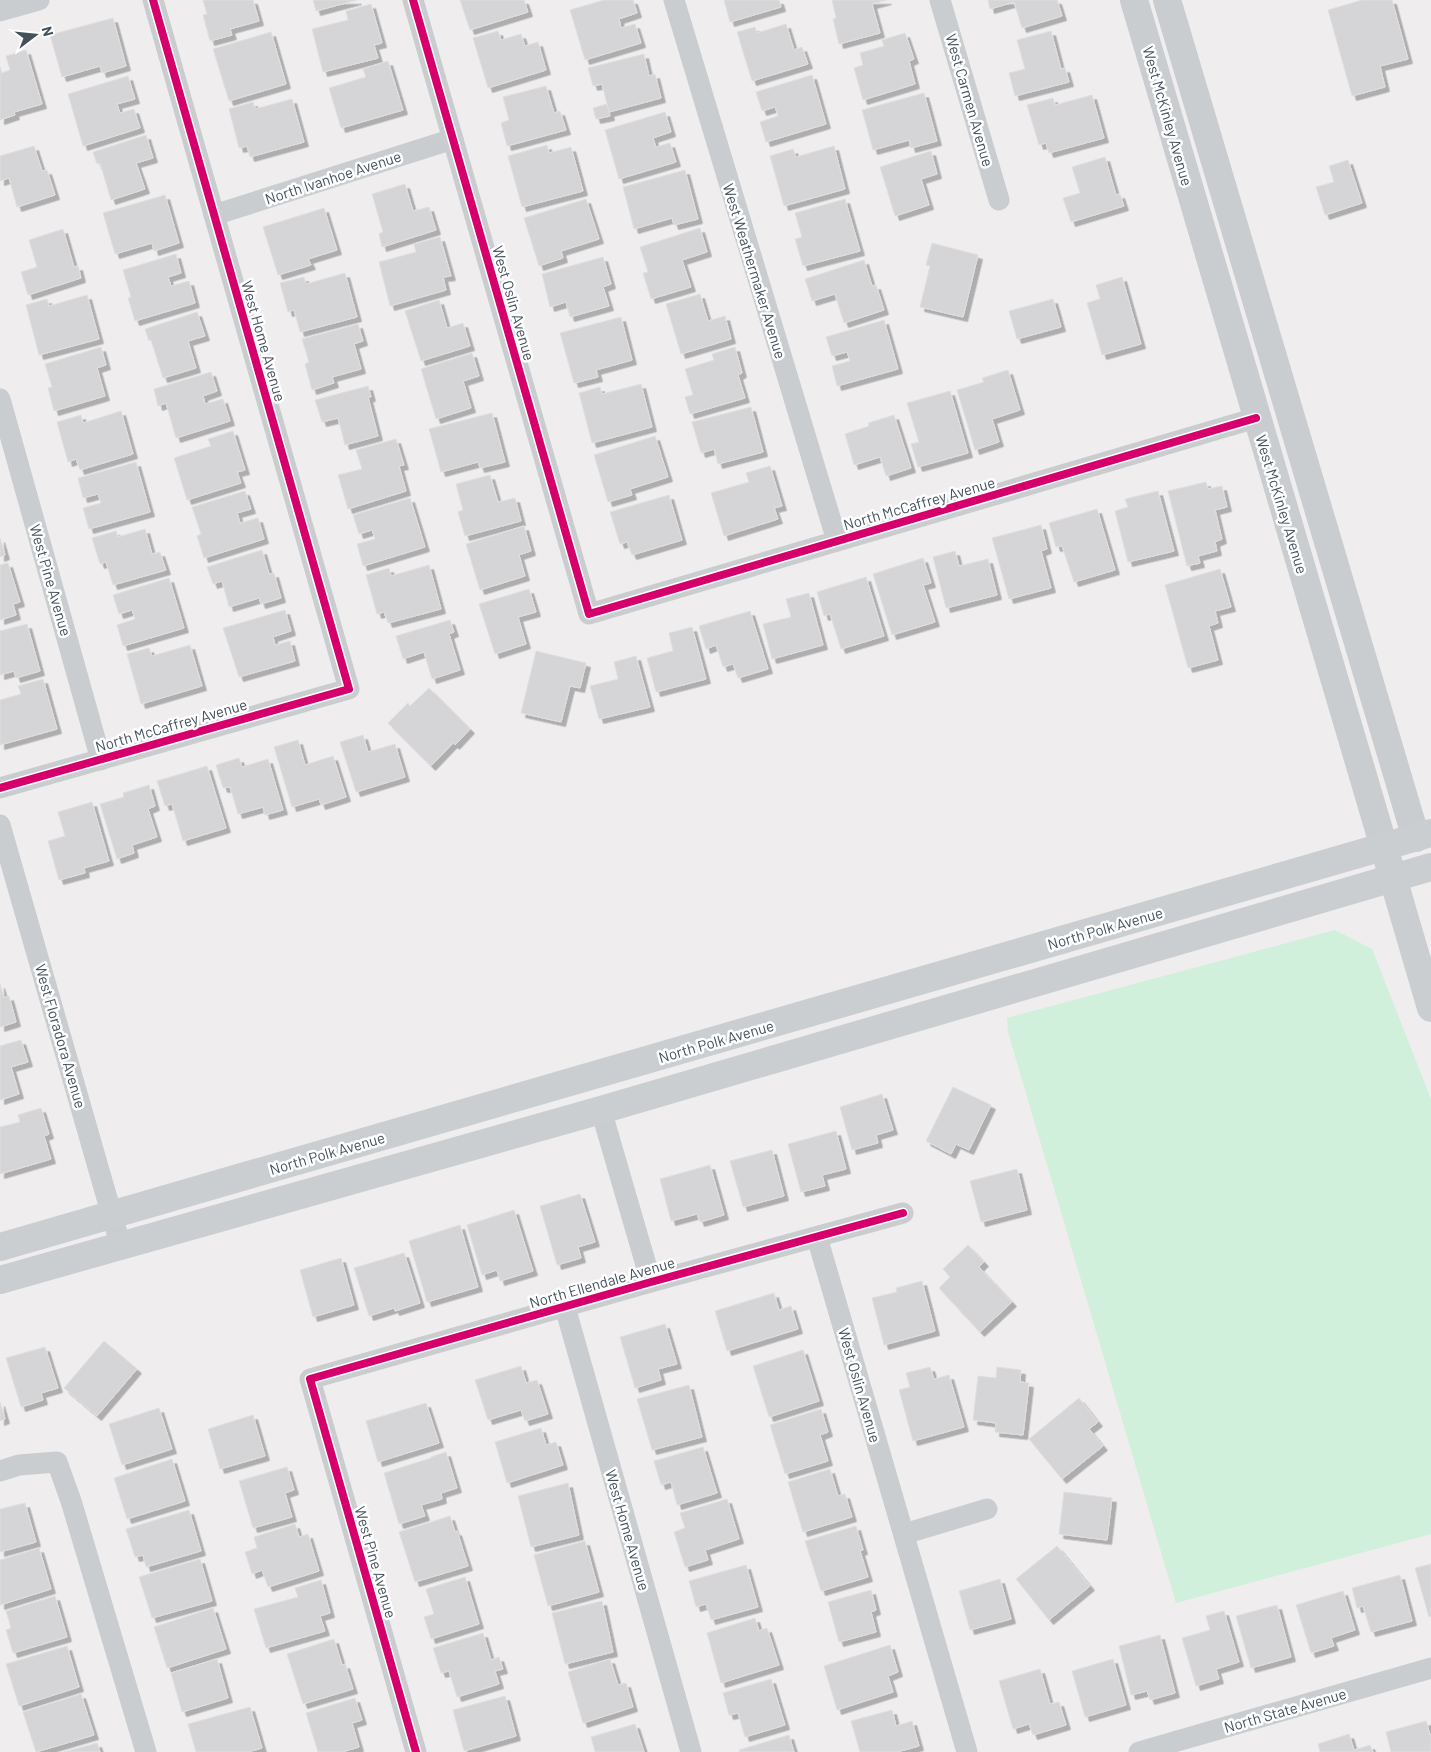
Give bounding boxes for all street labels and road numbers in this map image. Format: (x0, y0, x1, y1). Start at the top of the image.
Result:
street label: West Carmen Avenue (942, 32, 998, 168)
street label: West McKinley Avenue (1139, 44, 1197, 188)
street label: North Ivanhoe Avenue (263, 147, 403, 207)
street label: West Weathermaker Avenue (720, 181, 790, 361)
street label: West Oslin Avenue (489, 244, 539, 362)
street label: West Home Avenue (238, 278, 290, 404)
street label: West McKinley Avenue (1252, 432, 1312, 576)
street label: North McCaffrey Avenue (841, 473, 997, 533)
street label: West Pine Avenue (26, 522, 76, 638)
street label: North McCaffrey Avenue (93, 695, 249, 755)
street label: North Polk Avenue (1045, 903, 1165, 953)
street label: West Floradora Avenue (32, 962, 90, 1110)
street label: North Polk Avenue (656, 1016, 776, 1066)
street label: North Polk Avenue (267, 1128, 387, 1178)
street label: North Ellendale Avenue (527, 1253, 677, 1311)
street label: West Oslin Avenue (835, 1326, 885, 1444)
street label: West Home Avenue (602, 1467, 654, 1593)
street label: West Pine Avenue (351, 1504, 401, 1620)
street label: North State Avenue (1222, 1684, 1348, 1736)

